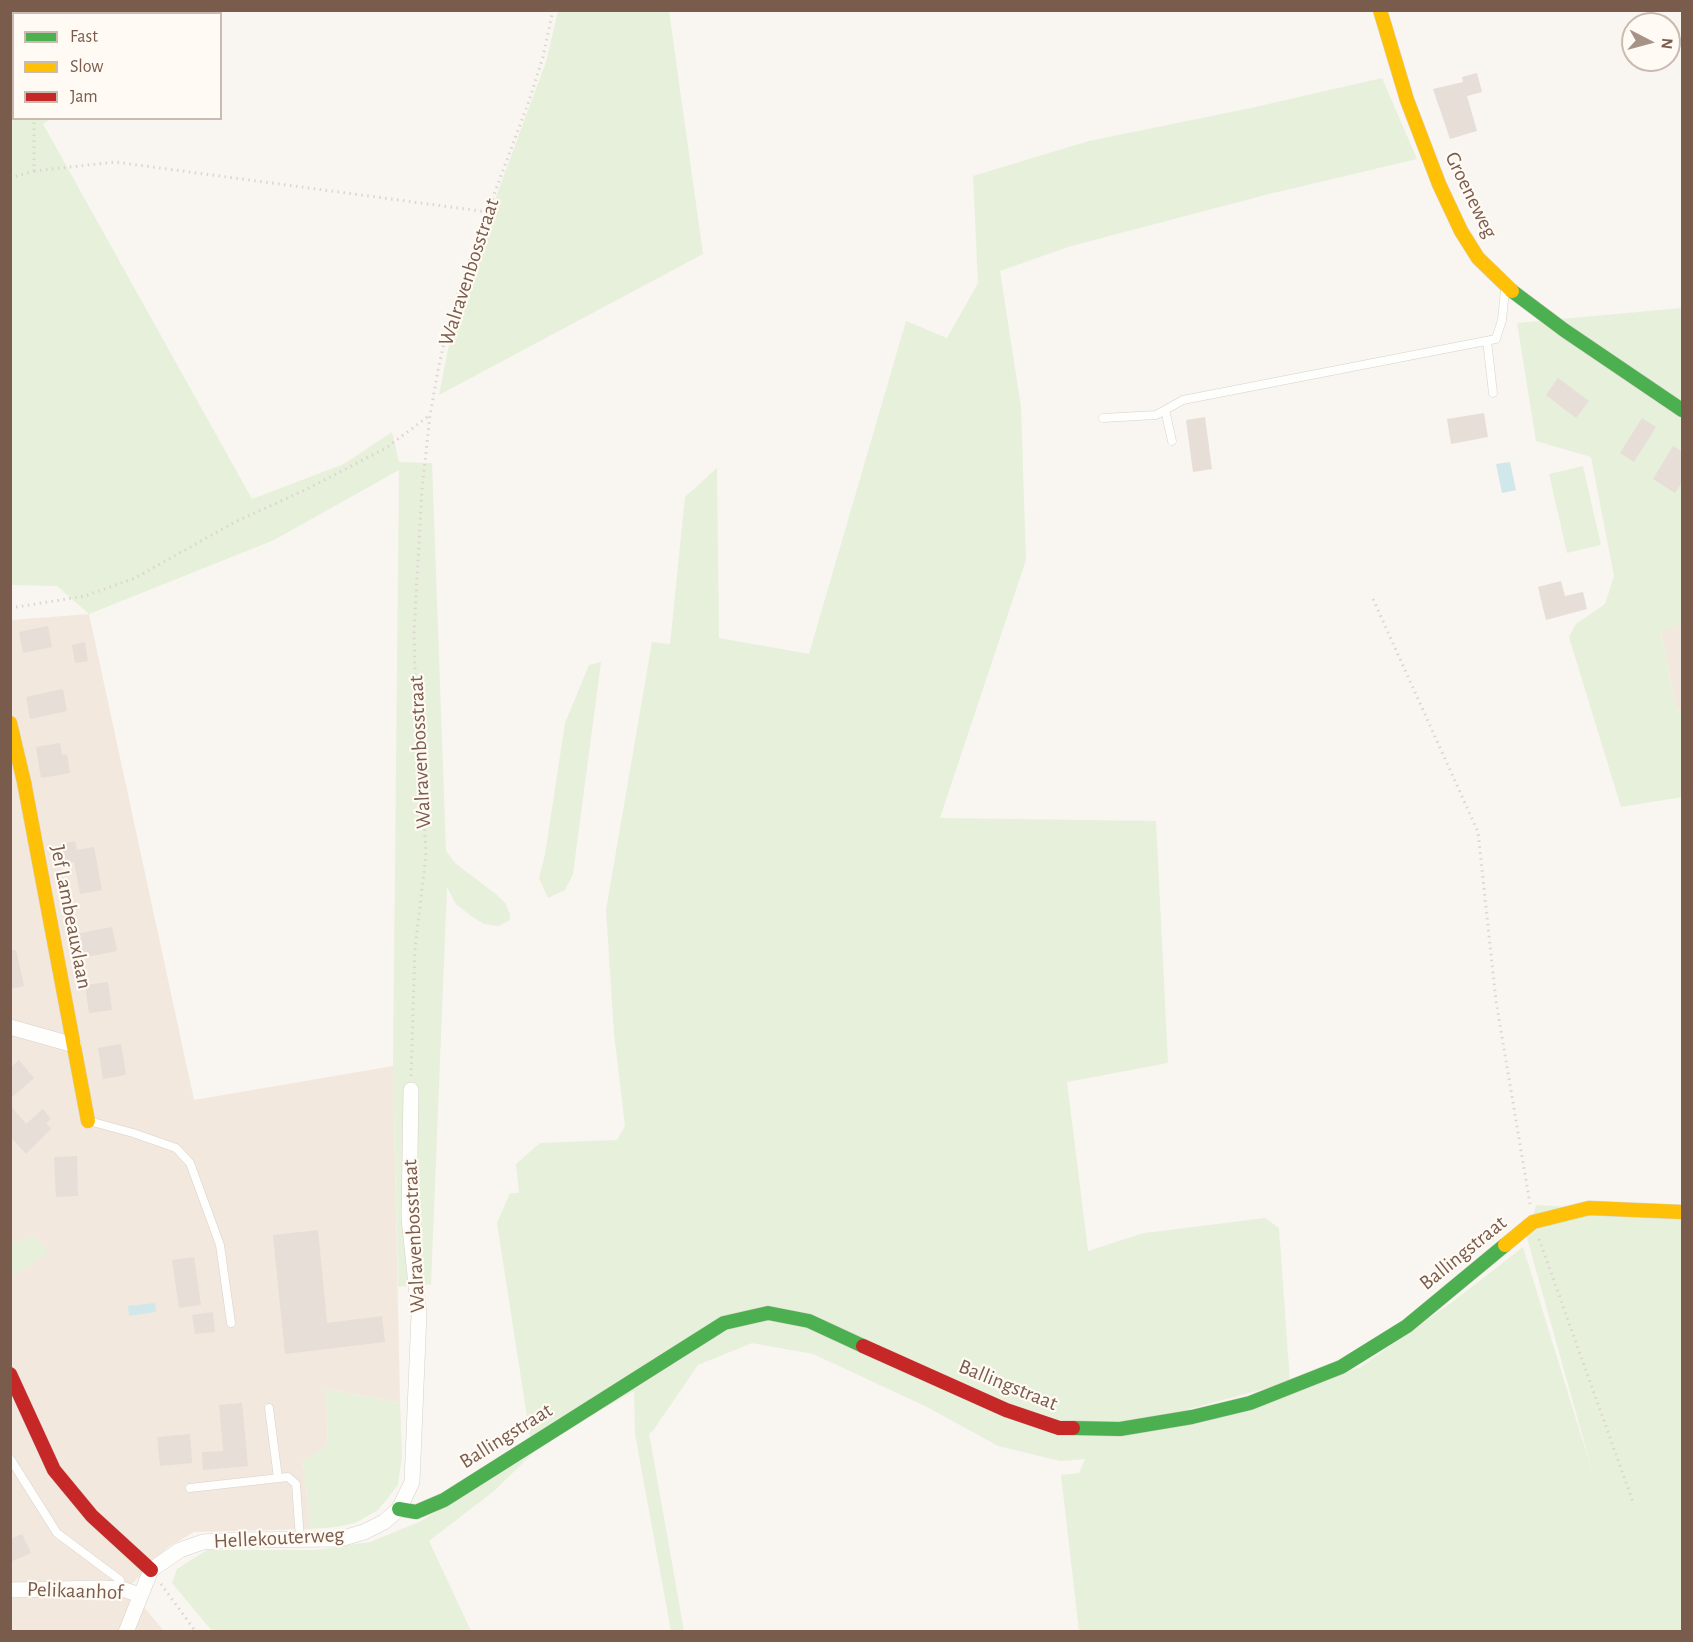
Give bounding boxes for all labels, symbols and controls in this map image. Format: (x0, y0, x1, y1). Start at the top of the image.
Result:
legend (12, 12, 222, 120)
north arrow (1621, 12, 1681, 72)
text: Fast (70, 28, 98, 46)
text: N (1658, 37, 1675, 50)
text: Slow (70, 58, 103, 76)
text: Jam (70, 88, 98, 106)
street label: Groeneweg (1439, 148, 1503, 242)
street label: Walravenbosstraat (433, 195, 505, 349)
street label: Walravenbosstraat (403, 675, 437, 829)
street label: Jef Lambeauxlaan (45, 843, 97, 991)
street label: Walravenbosstraat (397, 1159, 431, 1313)
street label: Ballingstraat (1414, 1210, 1512, 1296)
street label: Ballingstraat (955, 1354, 1061, 1416)
street label: Ballingstraat (455, 1398, 557, 1474)
street label: Hellekouterweg (213, 1522, 345, 1554)
street label: Pelikaanhof (26, 1577, 124, 1605)

